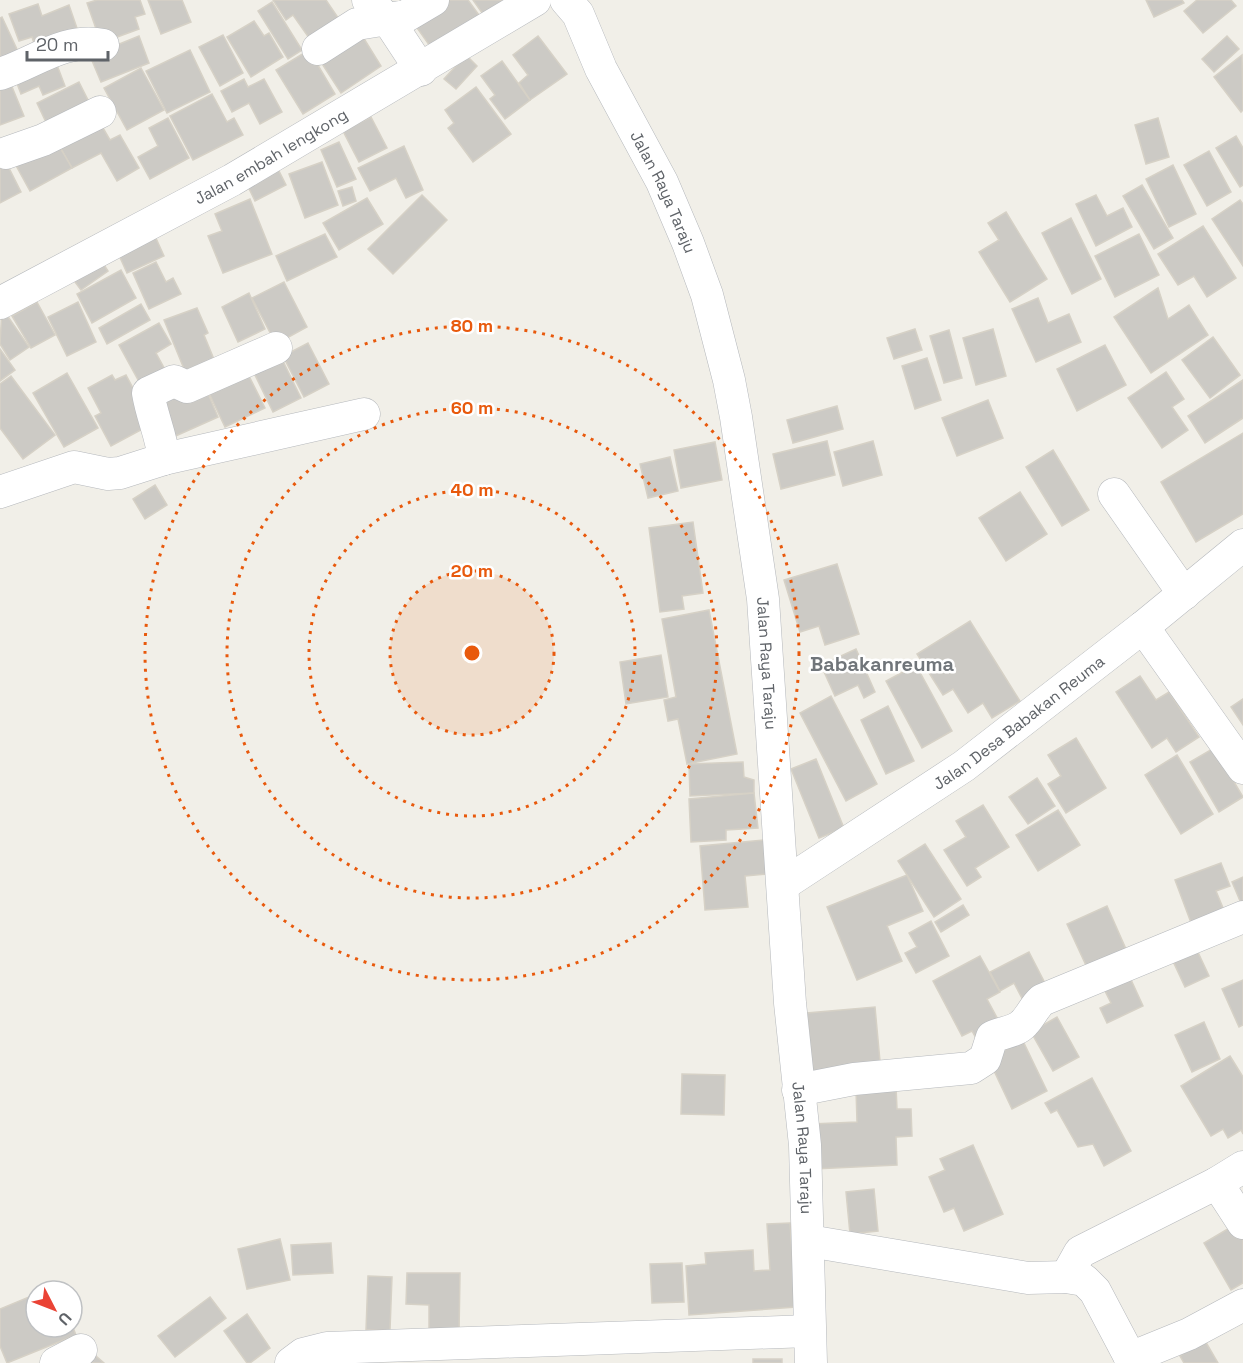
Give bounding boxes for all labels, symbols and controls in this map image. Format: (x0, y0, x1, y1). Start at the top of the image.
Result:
scale bar (27, 24, 108, 62)
text: 20 m (36, 33, 79, 56)
street label: Jalan embah lengkong (191, 104, 351, 209)
street label: Jalan Raya Taraju (625, 127, 701, 256)
text: 80 m (451, 314, 493, 337)
text: 60 m (451, 396, 493, 419)
text: 40 m (450, 478, 494, 501)
text: 20 m (451, 559, 493, 582)
street label: Jalan Raya Taraju (752, 596, 782, 730)
centre of rings (462, 643, 482, 663)
district label: Babakanreuma (810, 651, 955, 677)
street label: Jalan Desa Babakan Reuma (929, 651, 1109, 795)
street label: Jalan Raya Taraju (787, 1080, 817, 1215)
north arrow (24, 1279, 84, 1339)
text: U (53, 1308, 76, 1330)

